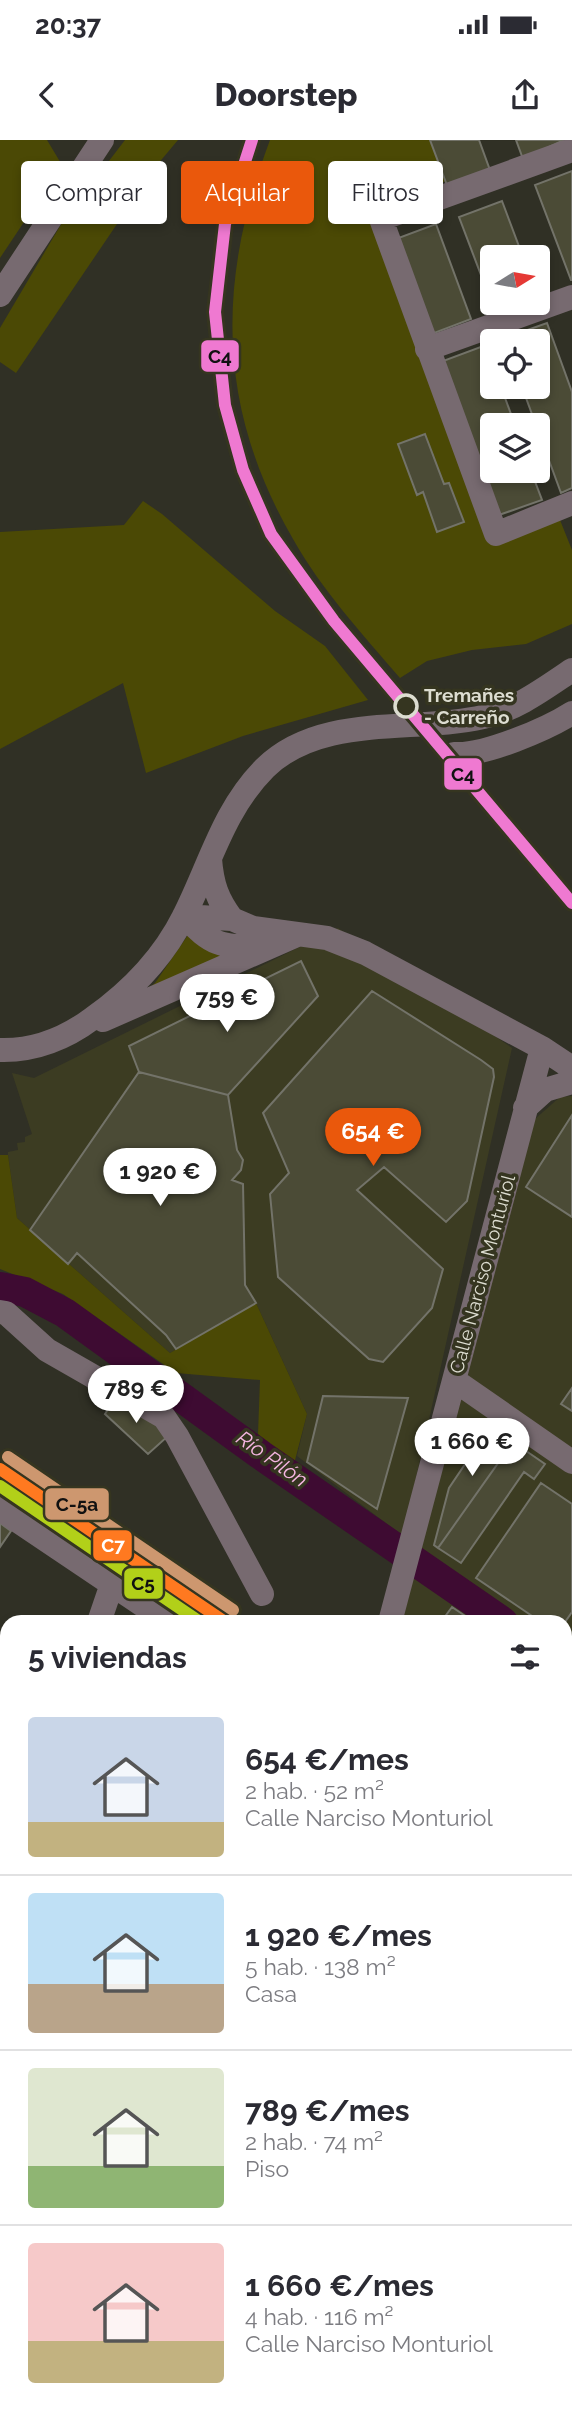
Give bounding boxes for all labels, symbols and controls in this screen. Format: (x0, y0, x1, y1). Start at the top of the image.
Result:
text: 20:37 (35, 10, 101, 40)
icon: back (28, 76, 66, 114)
text: Doorstep (215, 76, 358, 113)
icon: share (506, 76, 544, 114)
chip: Comprar (21, 161, 167, 224)
chip: Alquilar (181, 161, 314, 224)
chip: Filtros (328, 161, 443, 224)
north arrow (480, 245, 550, 315)
map controls (480, 245, 550, 483)
button: locate (480, 329, 550, 399)
line badge: C4 (200, 339, 240, 373)
text: C4 (208, 345, 232, 367)
button: layers (480, 413, 550, 483)
place label: Tremañes - Carreño (424, 684, 514, 728)
marker: Tremañes - Carreño (394, 694, 418, 718)
line badge: C4 (443, 757, 483, 791)
text: C4 (451, 763, 475, 785)
pin: 759 € (178, 974, 276, 1034)
text: 759 € (196, 983, 258, 1010)
pin: 654 € (324, 1108, 422, 1168)
text: 654 € (341, 1117, 405, 1144)
pin: 1 920 € (95, 1149, 225, 1208)
text: 1 920 € (119, 1157, 201, 1184)
street label: Calle Narciso Monturiol (445, 1172, 519, 1376)
pin: 789 € (87, 1366, 185, 1425)
text: 789 € (104, 1374, 168, 1401)
pin: 1 660 € (407, 1418, 537, 1478)
water label: Río Pilón (232, 1425, 313, 1492)
text: 1 660 € (431, 1427, 513, 1454)
line badge: C-5a (44, 1487, 110, 1521)
text: C-5a (56, 1493, 98, 1515)
line badge: C7 (92, 1529, 133, 1562)
text: C7 (101, 1534, 125, 1556)
line badge: C5 (123, 1567, 164, 1600)
text: C5 (131, 1572, 155, 1594)
icon: filters (506, 1638, 544, 1676)
text: 5 viviendas (28, 1640, 187, 1675)
text: 654 €/mes (245, 1742, 409, 1777)
icon: home (84, 1745, 168, 1829)
text: 2 hab. · 52 m² (245, 1777, 384, 1804)
text: Calle Narciso Monturiol (245, 1804, 493, 1831)
text: 1 920 €/mes (245, 1918, 432, 1953)
icon: home (84, 1921, 168, 2005)
text: 5 hab. · 138 m² (245, 1953, 396, 1980)
text: Casa (245, 1980, 297, 2007)
text: 789 €/mes (245, 2093, 409, 2128)
icon: home (84, 2096, 168, 2180)
text: 2 hab. · 74 m² (245, 2128, 383, 2155)
text: Piso (245, 2155, 289, 2182)
text: 1 660 €/mes (245, 2268, 434, 2303)
icon: home (84, 2271, 168, 2355)
text: 4 hab. · 116 m² (245, 2303, 393, 2330)
text: Calle Narciso Monturiol (245, 2330, 493, 2357)

